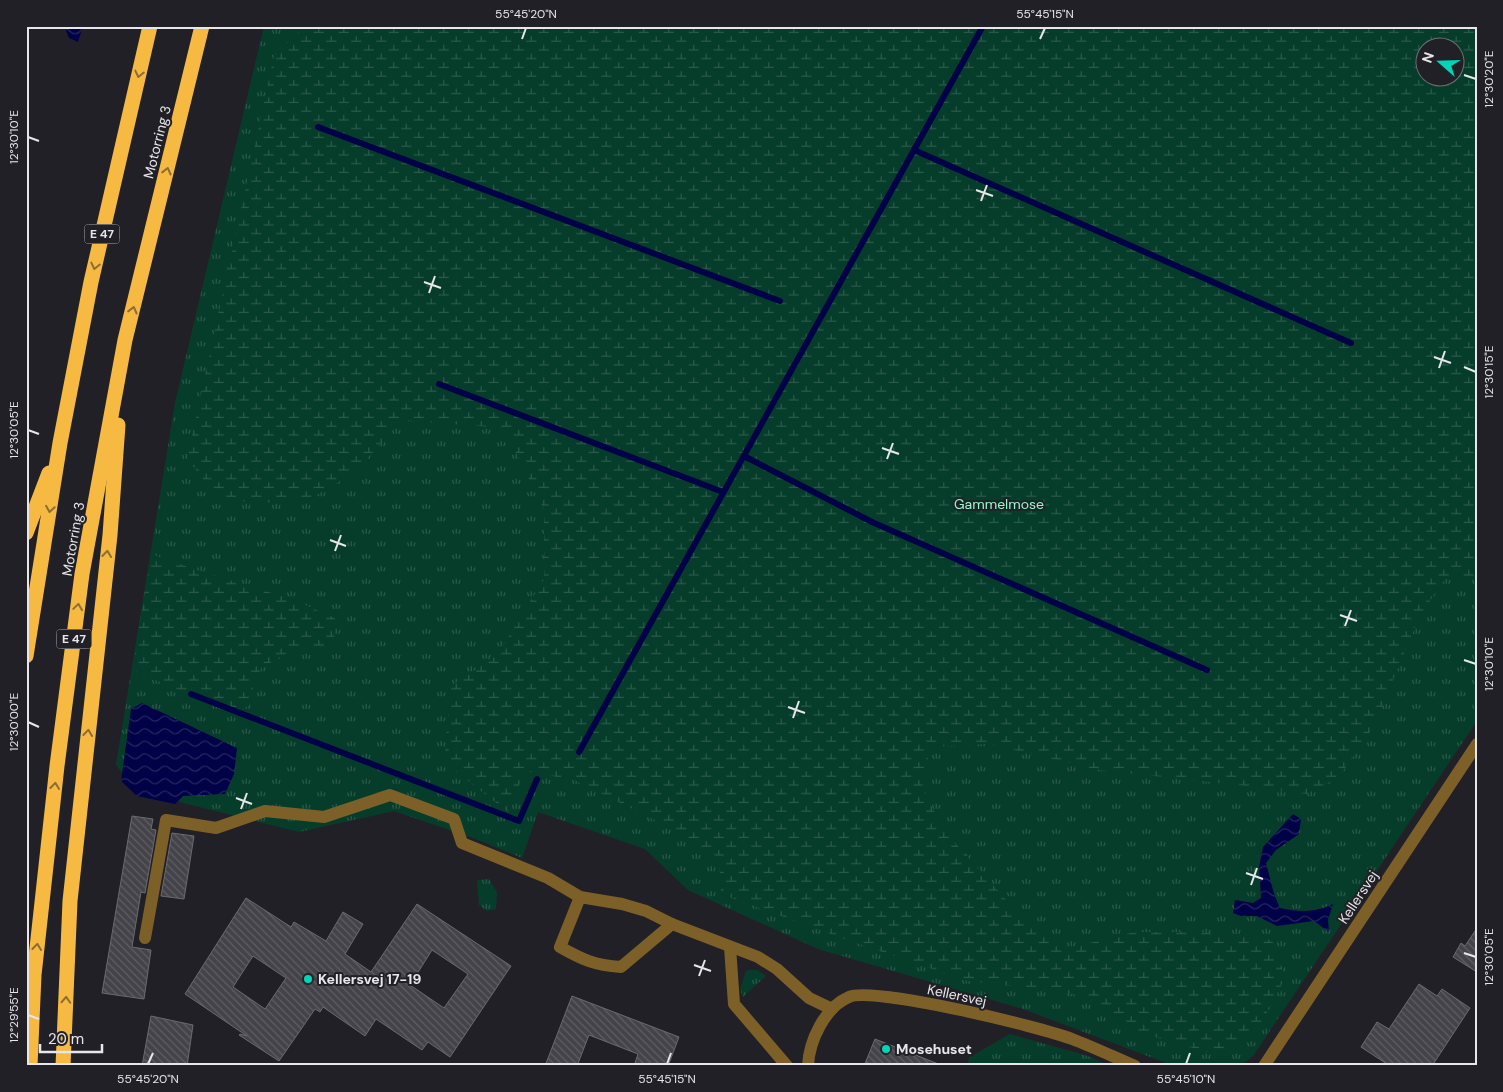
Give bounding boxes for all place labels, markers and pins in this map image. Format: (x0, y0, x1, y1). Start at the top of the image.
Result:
place label: Kellersvej 17-19 (318, 970, 421, 988)
marker: Kellersvej 17-19 (302, 973, 314, 985)
place label: Mosehuset (896, 1040, 972, 1058)
marker: Mosehuset (880, 1043, 892, 1055)

